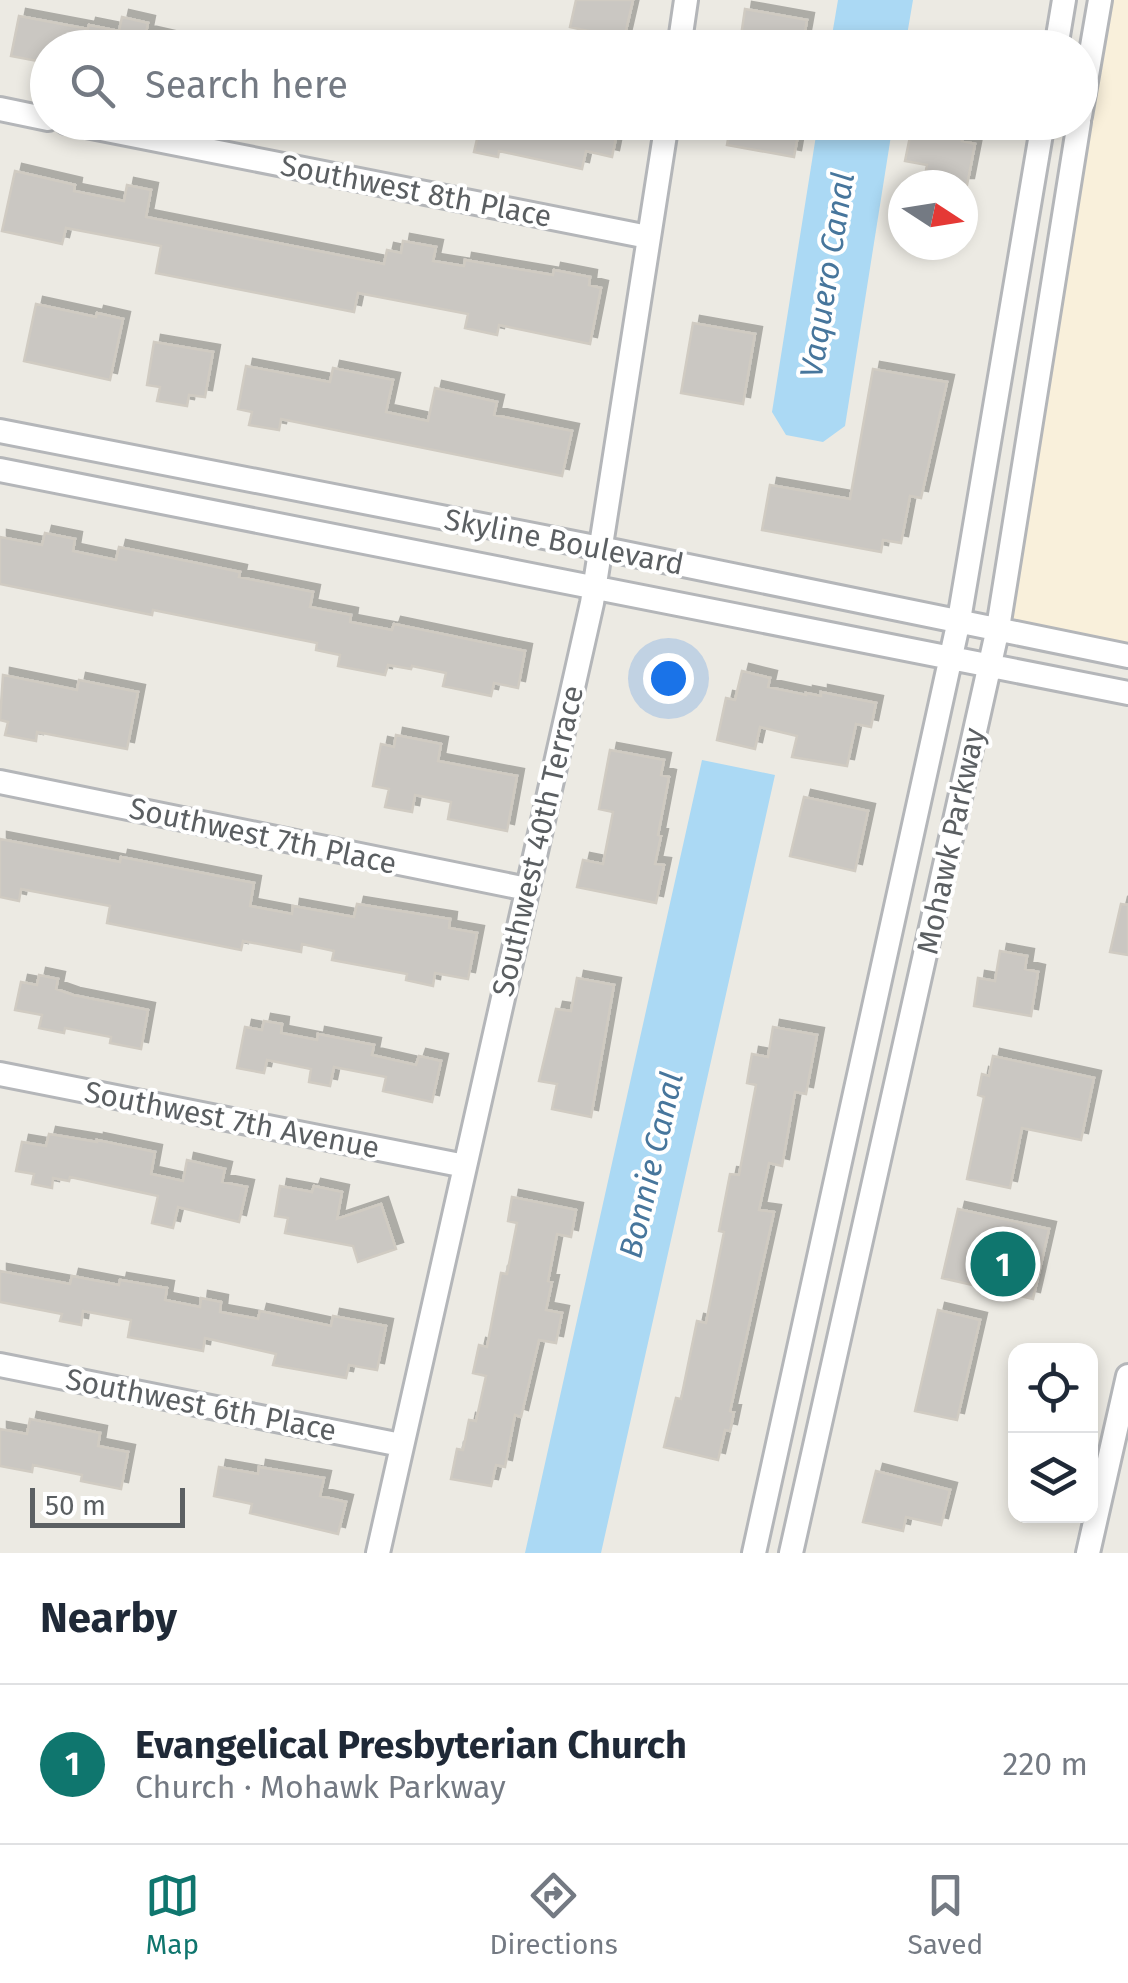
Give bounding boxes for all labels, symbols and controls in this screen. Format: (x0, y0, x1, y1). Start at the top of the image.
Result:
search box (30, 30, 1098, 140)
icon: search (65, 58, 120, 113)
text: Search here (145, 62, 348, 108)
street label: Southwest 8th Place (277, 147, 555, 235)
water label: Vaquero Canal (792, 169, 862, 381)
north arrow (888, 170, 978, 260)
street label: Skyline Boulevard (441, 501, 687, 583)
your location (643, 653, 694, 704)
street label: Southwest 40th Terrace (485, 682, 591, 1000)
street label: Mohawk Parkway (909, 724, 993, 957)
street label: Southwest 7th Place (126, 790, 400, 882)
water label: Bonnie Canal (611, 1068, 691, 1262)
street label: Southwest 7th Avenue (81, 1074, 383, 1166)
pin: 1 (970, 1226, 1036, 1302)
map controls (1008, 1343, 1098, 1523)
button: locate (1008, 1343, 1098, 1433)
street label: Southwest 6th Place (63, 1361, 339, 1449)
button: layers (1008, 1433, 1098, 1523)
scale bar (30, 1483, 185, 1528)
text: 50 m (45, 1489, 106, 1522)
text: Nearby (40, 1593, 177, 1643)
text: Evangelical Presbyterian Church (135, 1722, 687, 1768)
text: 1 (65, 1745, 80, 1783)
text: 220 m (1003, 1745, 1088, 1783)
text: Church · Mohawk Parkway (135, 1768, 506, 1806)
tab: Map (145, 1868, 200, 1961)
tab: Directions (489, 1868, 618, 1961)
tab: Saved (907, 1868, 983, 1961)

